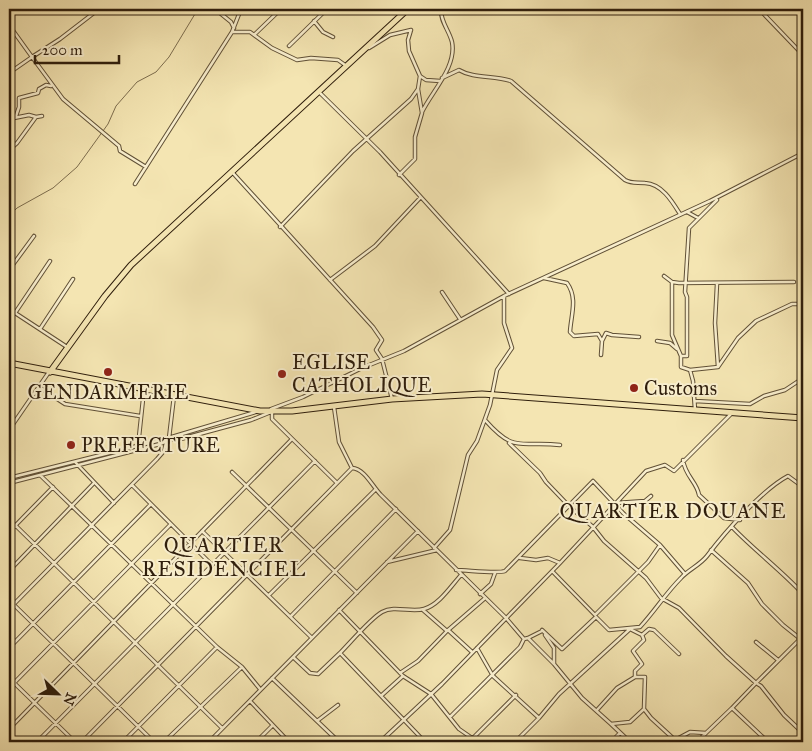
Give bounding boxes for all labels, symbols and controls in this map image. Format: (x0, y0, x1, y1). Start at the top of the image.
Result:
scale bar (35, 32, 119, 64)
text: 200 m (42, 41, 83, 59)
place label: EGLISE CATHOLIQUE (292, 350, 431, 397)
marker: GENDARMERIE (102, 366, 114, 378)
marker: EGLISE CATHOLIQUE (276, 368, 288, 380)
place label: Customs (644, 376, 717, 400)
place label: GENDARMERIE (28, 380, 188, 404)
marker: Customs (628, 382, 640, 394)
place label: PREFECTURE (81, 433, 220, 457)
marker: PREFECTURE (65, 439, 77, 451)
district label: QUARTIER DOUANE (559, 498, 787, 524)
district label: QUARTIER RESIDENCIEL (142, 532, 306, 582)
north arrow (32, 668, 82, 718)
text: N (59, 690, 80, 708)

